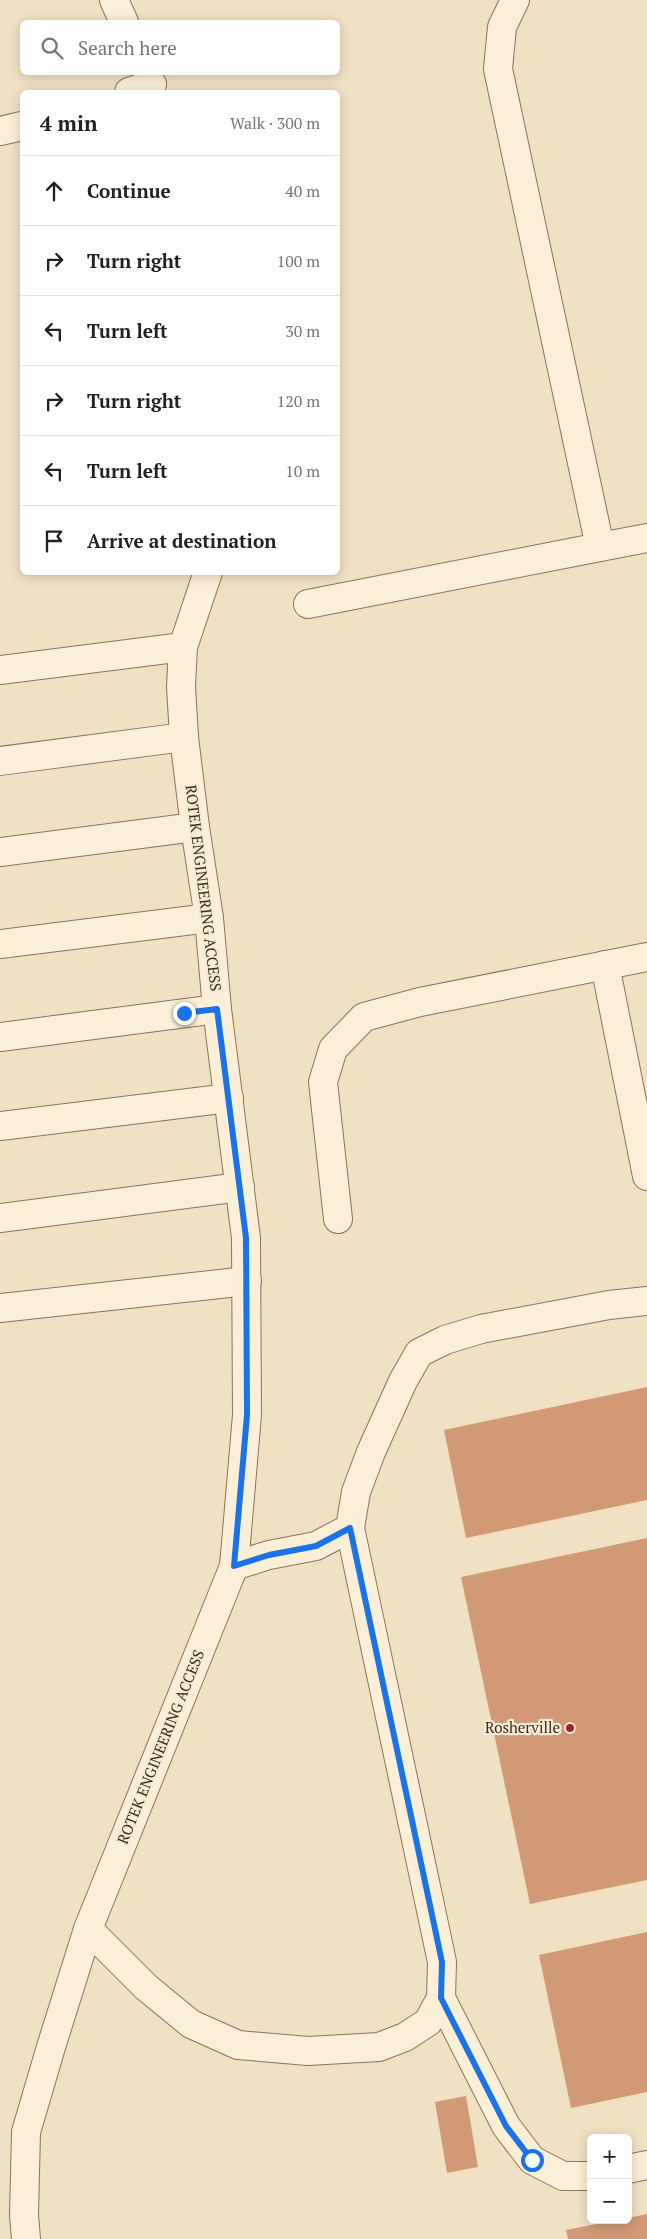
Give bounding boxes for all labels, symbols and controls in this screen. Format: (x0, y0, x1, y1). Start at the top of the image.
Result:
search box (20, 20, 340, 75)
icon: search (38, 34, 66, 62)
text: Search here (78, 35, 177, 60)
text: 4 min (40, 109, 97, 137)
text: Walk · 300 m (230, 112, 320, 134)
icon: ahead (40, 177, 68, 205)
text: Continue (87, 178, 171, 203)
text: 40 m (285, 180, 320, 202)
icon: right (40, 247, 68, 275)
text: Turn right (87, 248, 181, 273)
text: 100 m (277, 250, 320, 272)
icon: left (40, 317, 68, 345)
text: Turn left (87, 318, 168, 343)
text: 30 m (285, 320, 320, 342)
icon: right (40, 387, 68, 415)
text: Turn right (87, 388, 181, 413)
text: 120 m (277, 390, 320, 412)
icon: left (40, 457, 68, 485)
text: Turn left (87, 458, 168, 483)
text: 10 m (285, 460, 320, 482)
icon: arrive (40, 527, 68, 555)
text: Arrive at destination (87, 528, 276, 553)
street label: ROTEK ENGINEERING ACCESS (181, 784, 227, 992)
route end (173, 1002, 196, 1025)
street label: ROTEK ENGINEERING ACCESS (112, 1647, 208, 1847)
place label: Rosherville (485, 1717, 560, 1737)
marker: Rosherville (564, 1722, 576, 1734)
map controls (587, 2134, 632, 2224)
button: + (587, 2134, 632, 2179)
route start (521, 2149, 544, 2172)
button: − (587, 2179, 632, 2224)

